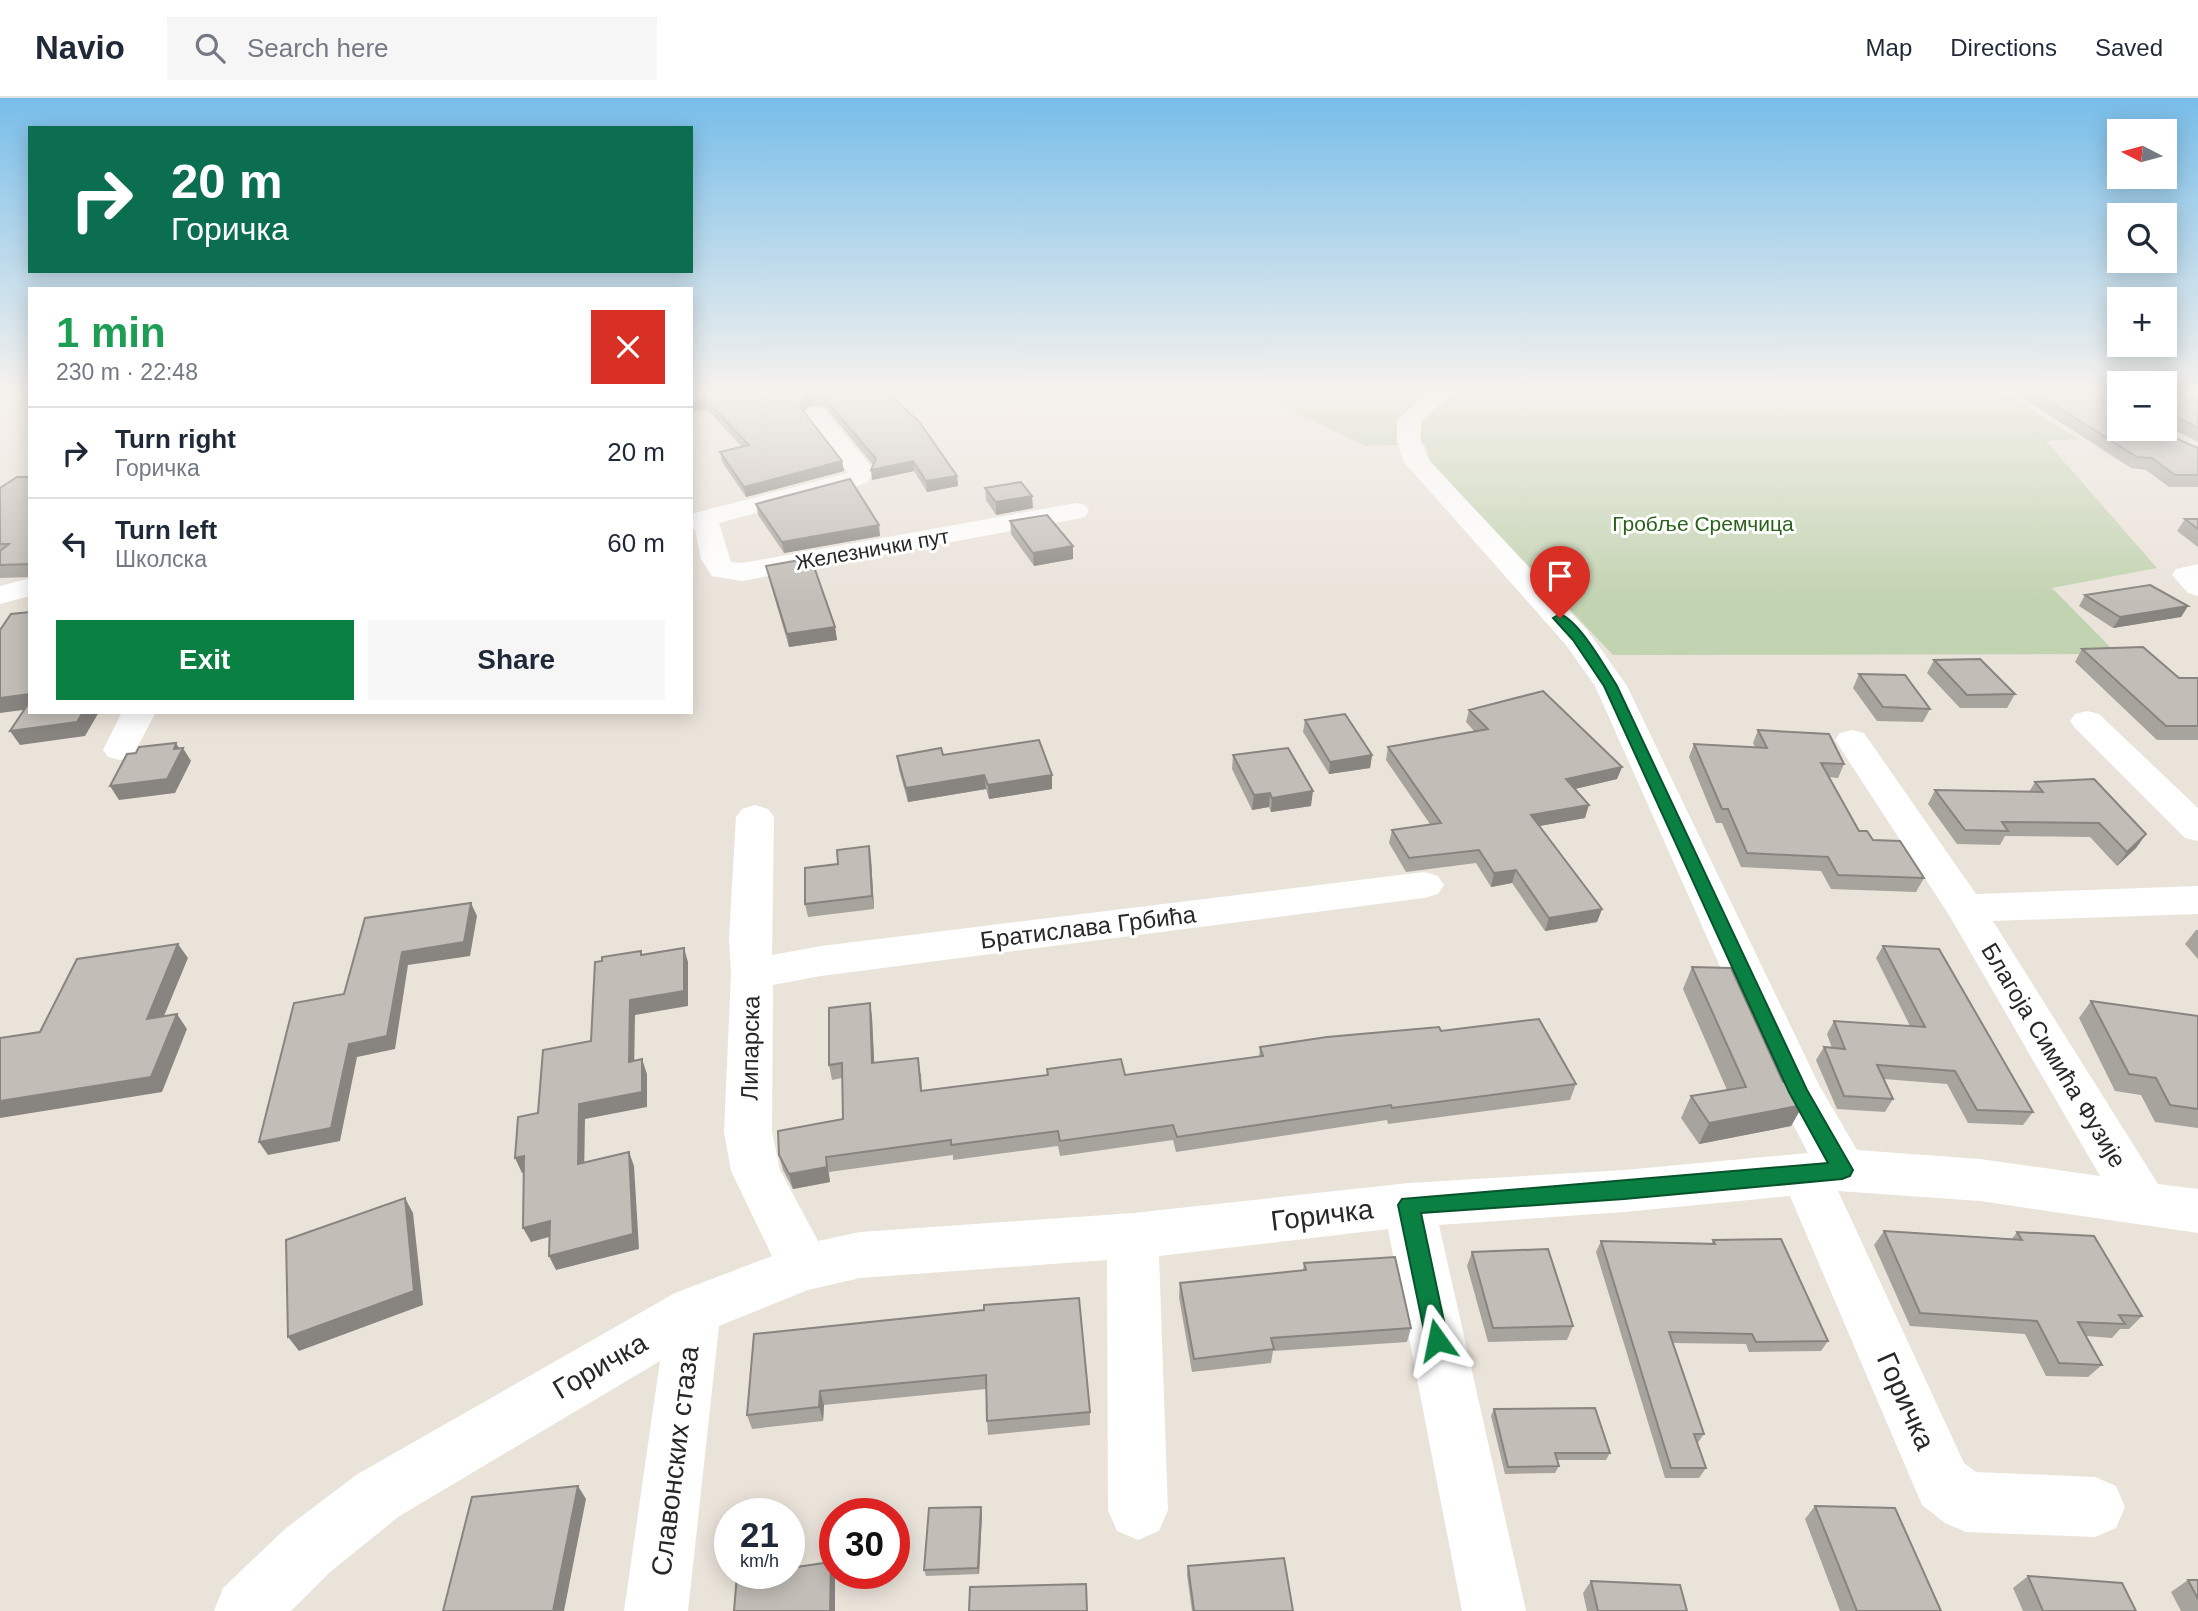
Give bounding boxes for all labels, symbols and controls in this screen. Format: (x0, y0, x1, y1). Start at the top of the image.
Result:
search box (167, 17, 657, 80)
text: Navio (35, 29, 125, 66)
icon: search (191, 29, 229, 67)
text: Search here (247, 33, 389, 63)
text: Map (1866, 34, 1912, 61)
text: Directions (1950, 34, 2057, 61)
text: Saved (2095, 34, 2163, 61)
north arrow (2107, 119, 2177, 189)
map controls (2107, 119, 2177, 441)
icon: right (56, 154, 147, 245)
text: 20 m (171, 154, 283, 208)
button: search (2107, 203, 2177, 273)
text: Горичка (171, 211, 289, 247)
button: + (2107, 287, 2177, 357)
text: 1 min (56, 309, 166, 356)
button: close (591, 310, 665, 384)
text: 230 m · 22:48 (56, 359, 198, 385)
button: − (2107, 371, 2177, 441)
text: Turn right (115, 424, 236, 454)
icon: right (56, 434, 94, 472)
text: 20 m (607, 437, 665, 467)
text: Горичка (115, 455, 200, 481)
park label: Гробље Сремчица (1612, 512, 1794, 535)
text: Turn left (115, 515, 217, 545)
street label: Железнички пут (793, 524, 951, 574)
icon: left (56, 525, 94, 563)
text: 60 m (607, 528, 665, 558)
text: Школска (115, 546, 207, 572)
pin (1530, 546, 1590, 618)
icon: arrive (1541, 557, 1579, 595)
button: Exit (56, 620, 354, 700)
button: Share (368, 620, 665, 700)
street label: Братислава Грбића (979, 900, 1198, 954)
street label: Благоја Симића Фузије (1976, 938, 2132, 1172)
street label: Липарска (736, 995, 764, 1101)
street label: Горичка (1269, 1193, 1375, 1237)
position arrow (1400, 1303, 1474, 1377)
street label: Горичка (548, 1327, 653, 1405)
street label: Славонских стаза (646, 1344, 705, 1578)
street label: Горичка (1871, 1348, 1941, 1455)
speed limit sign: 30 (819, 1498, 910, 1589)
text: 21 (740, 1515, 779, 1554)
text: km/h (740, 1551, 779, 1571)

